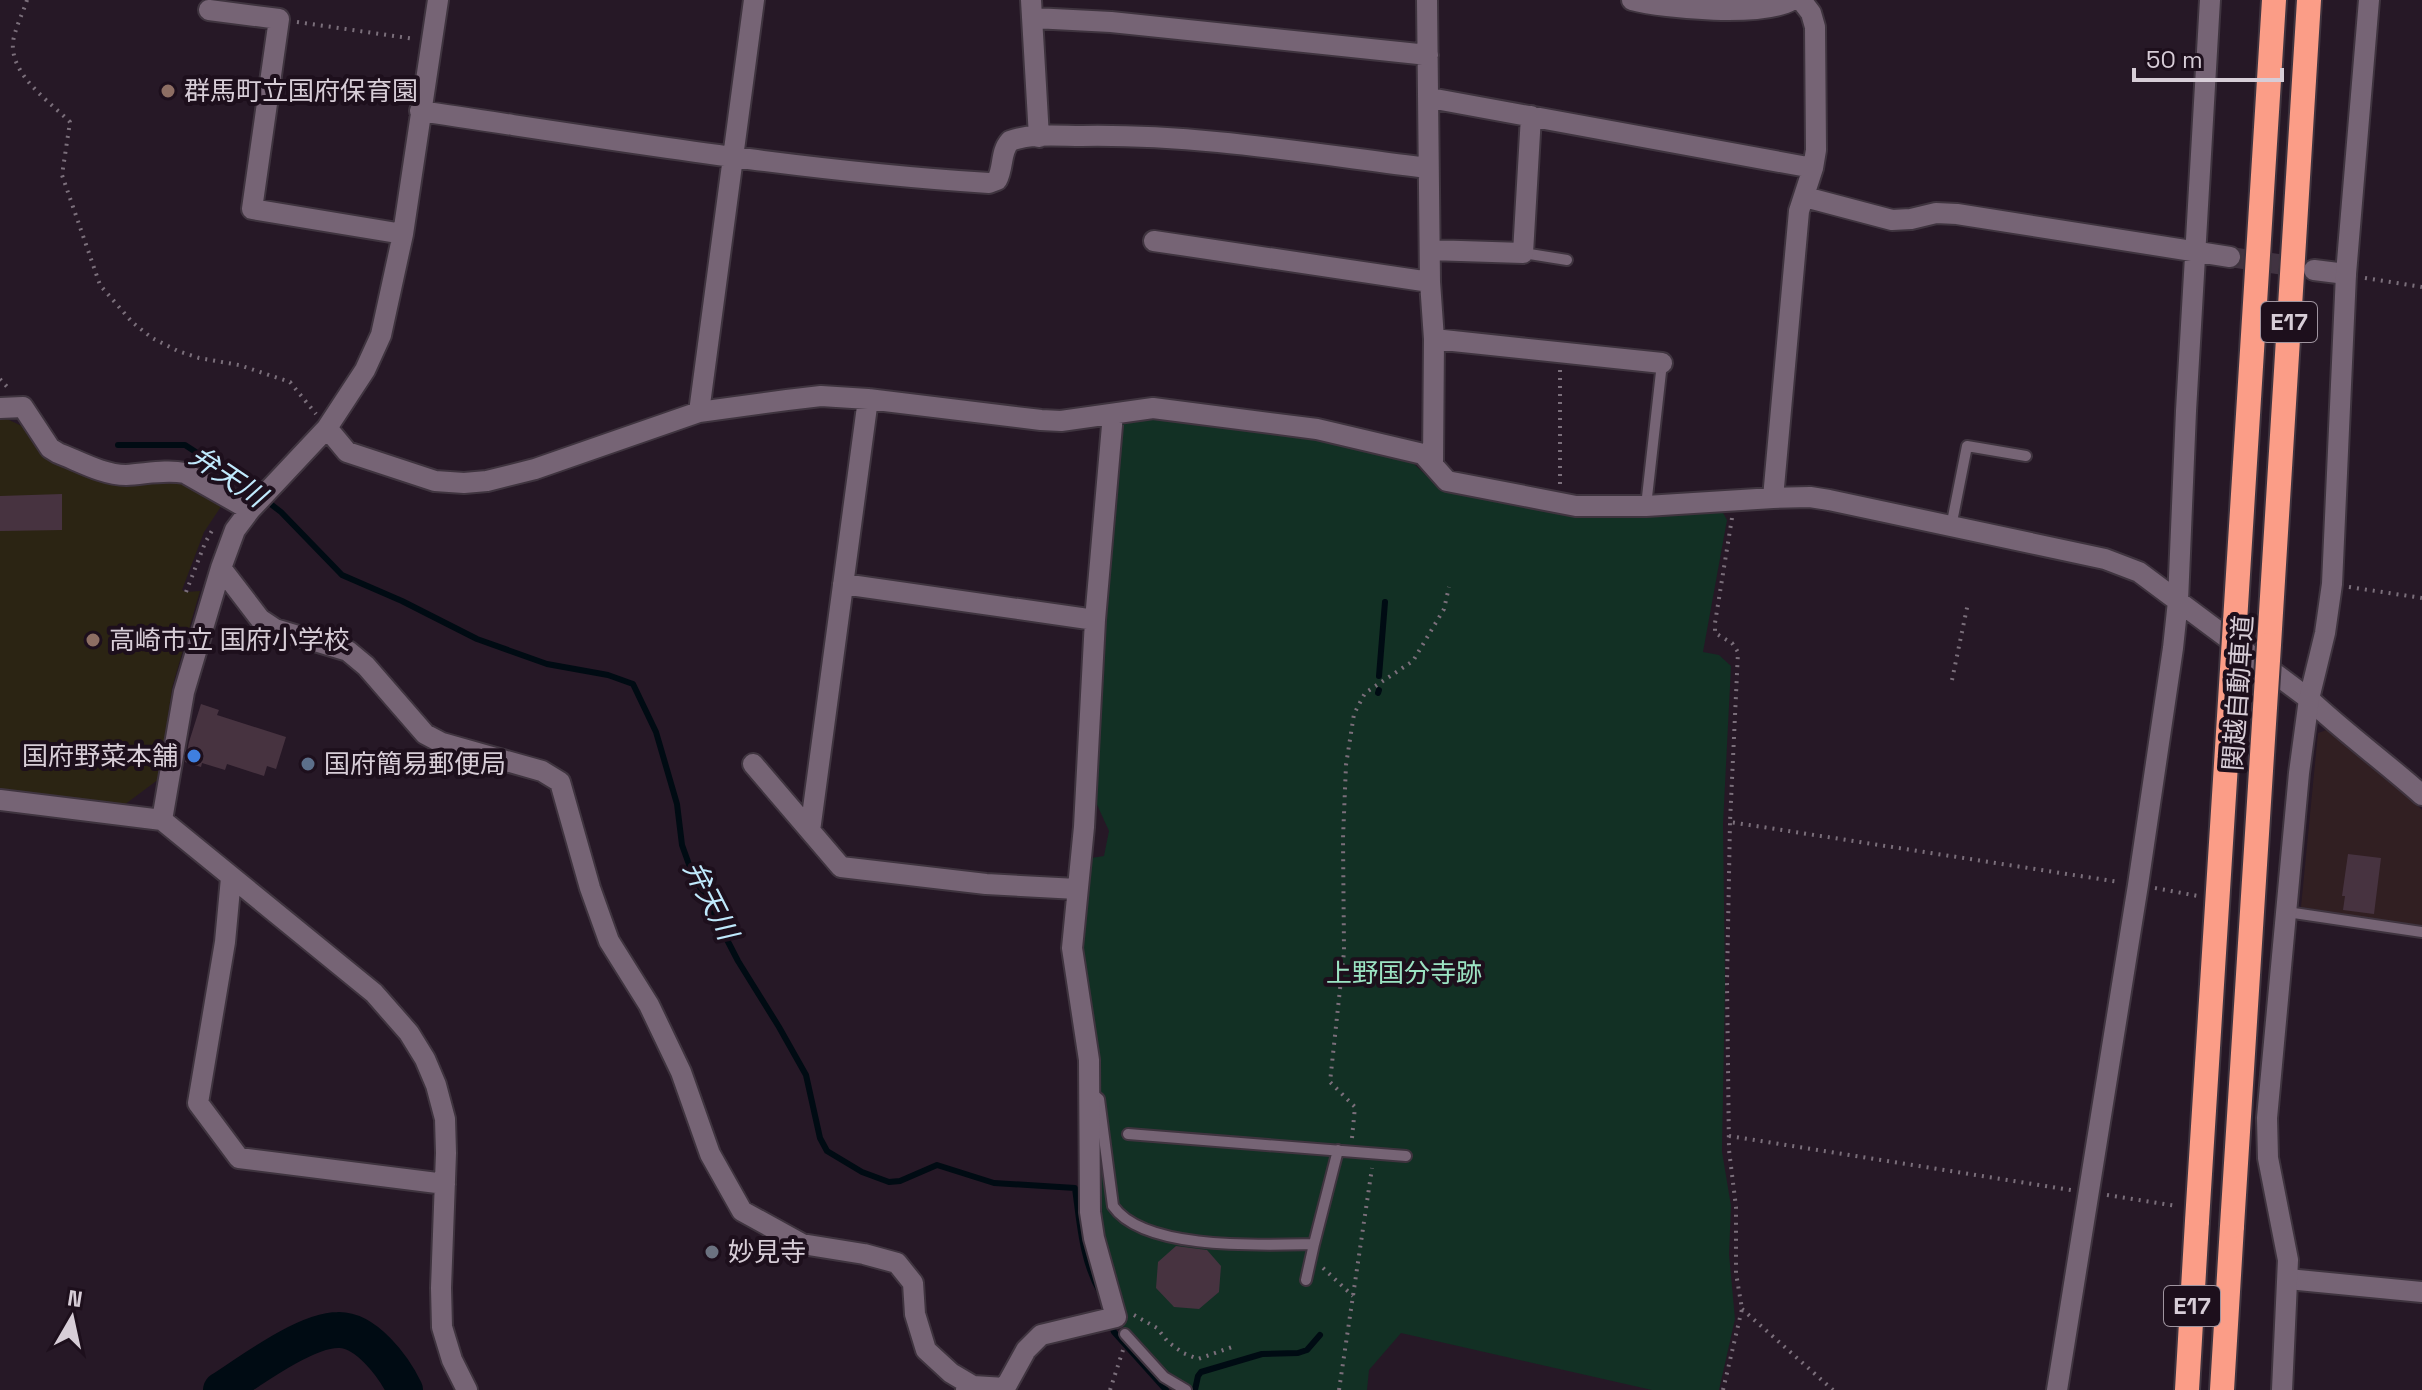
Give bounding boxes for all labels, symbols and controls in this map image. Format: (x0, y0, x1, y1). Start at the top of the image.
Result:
scale bar (2134, 32, 2282, 82)
text: 50 m (2146, 44, 2203, 75)
place label: 群馬町立国府保育園 (184, 74, 418, 108)
marker: 群馬町立国府保育園 (159, 82, 177, 100)
road number: E17 (2261, 302, 2317, 342)
water label: 弁天川 (183, 438, 275, 516)
street label: 関越自動車道 (2216, 614, 2260, 772)
place label: 高崎市立 国府小学校 (109, 623, 350, 657)
marker: 高崎市立 国府小学校 (84, 631, 102, 649)
place label: 国府野菜本舗 (22, 739, 178, 773)
marker: 国府野菜本舗 (185, 747, 203, 765)
place label: 国府簡易郵便局 (324, 747, 506, 781)
marker: 国府簡易郵便局 (299, 755, 317, 773)
water label: 弁天川 (676, 854, 747, 948)
park label: 上野国分寺跡 (1326, 956, 1482, 990)
place label: 妙見寺 (728, 1235, 806, 1269)
marker: 妙見寺 (703, 1243, 721, 1261)
north arrow (32, 1278, 112, 1358)
text: N (66, 1283, 85, 1313)
road number: E17 (2164, 1286, 2220, 1326)

